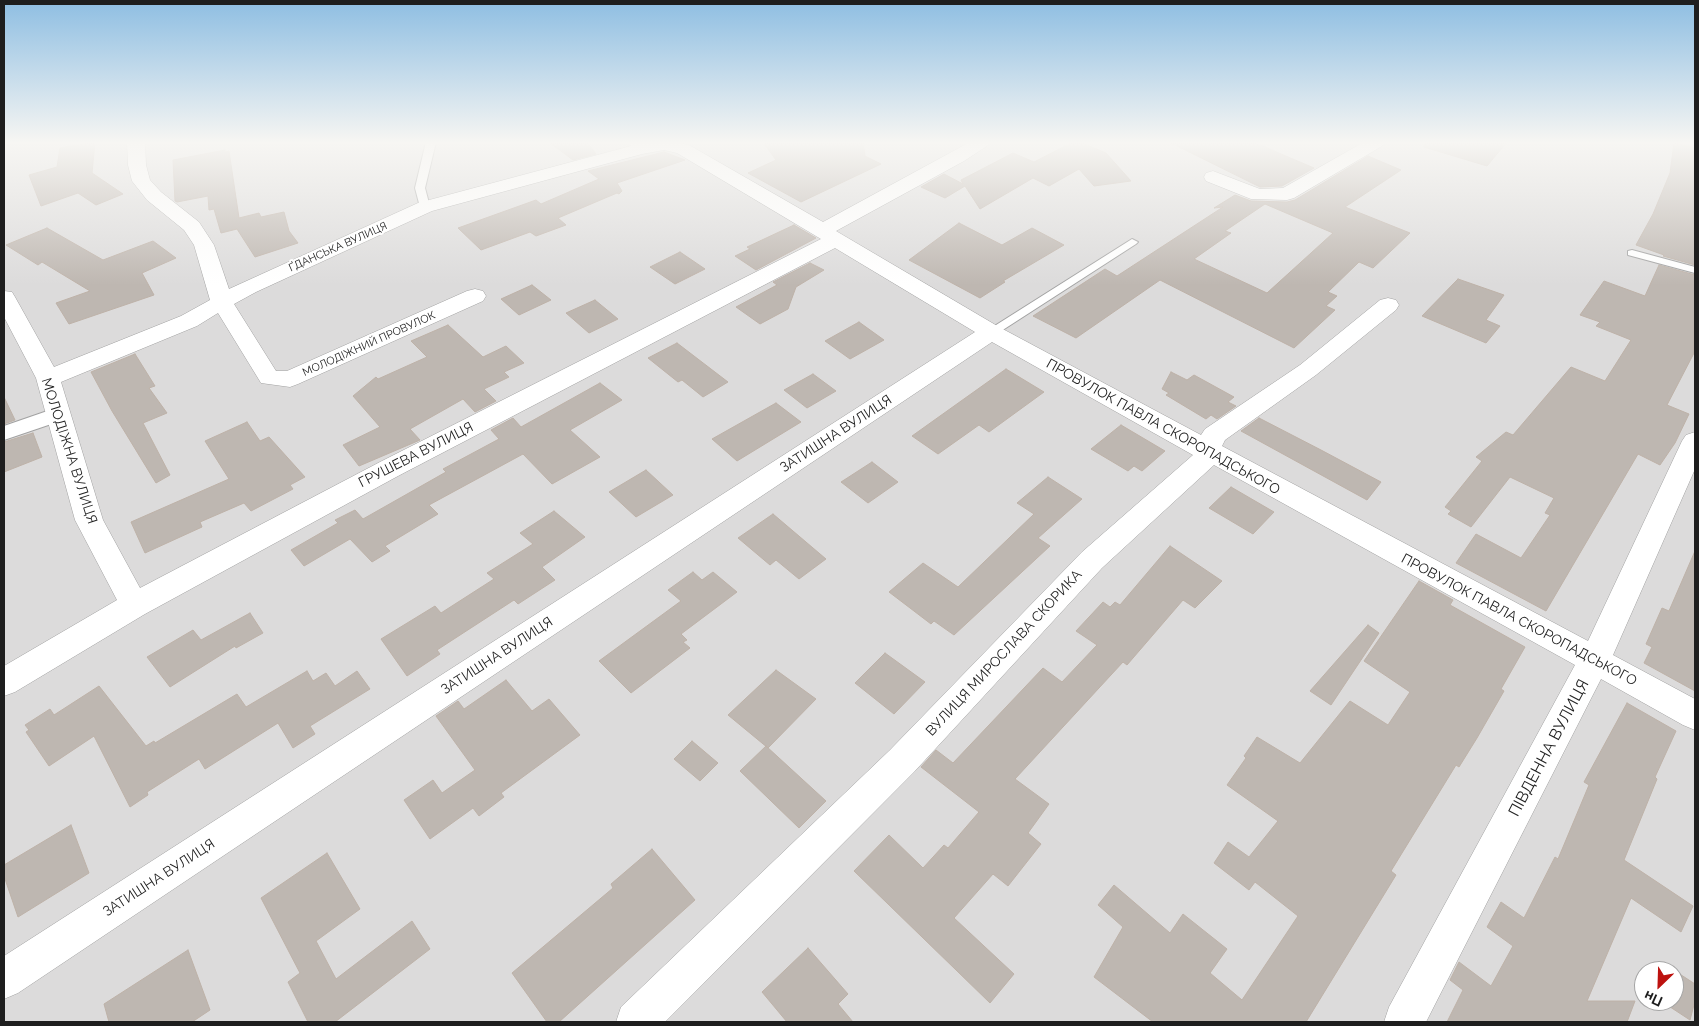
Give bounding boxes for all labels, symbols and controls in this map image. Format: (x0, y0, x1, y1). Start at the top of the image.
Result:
street label: ҐДАНСЬКА ВУЛИЦЯ (287, 219, 389, 275)
street label: МОЛОДІЖНИЙ ПРОВУЛОК (301, 309, 437, 379)
street label: ПРОВУЛОК ПАВЛА СКОРОПАДСЬКОГО (1043, 356, 1283, 498)
street label: МОЛОДІЖНА ВУЛИЦЯ (37, 376, 101, 526)
street label: ЗАТИШНА ВУЛИЦЯ (777, 392, 895, 476)
street label: ГРУШЕВА ВУЛИЦЯ (356, 419, 476, 491)
street label: ПРОВУЛОК ПАВЛА СКОРОПАДСЬКОГО (1398, 550, 1640, 690)
street label: ВУЛИЦЯ МИРОСЛАВА СКОРИКА (922, 566, 1086, 740)
street label: ЗАТИШНА ВУЛИЦЯ (438, 614, 556, 698)
street label: ПІВДЕННА ВУЛИЦЯ (1505, 676, 1593, 820)
street label: ЗАТИШНА ВУЛИЦЯ (100, 836, 218, 920)
north arrow (1634, 961, 1684, 1011)
text: Пн (1642, 988, 1665, 1010)

